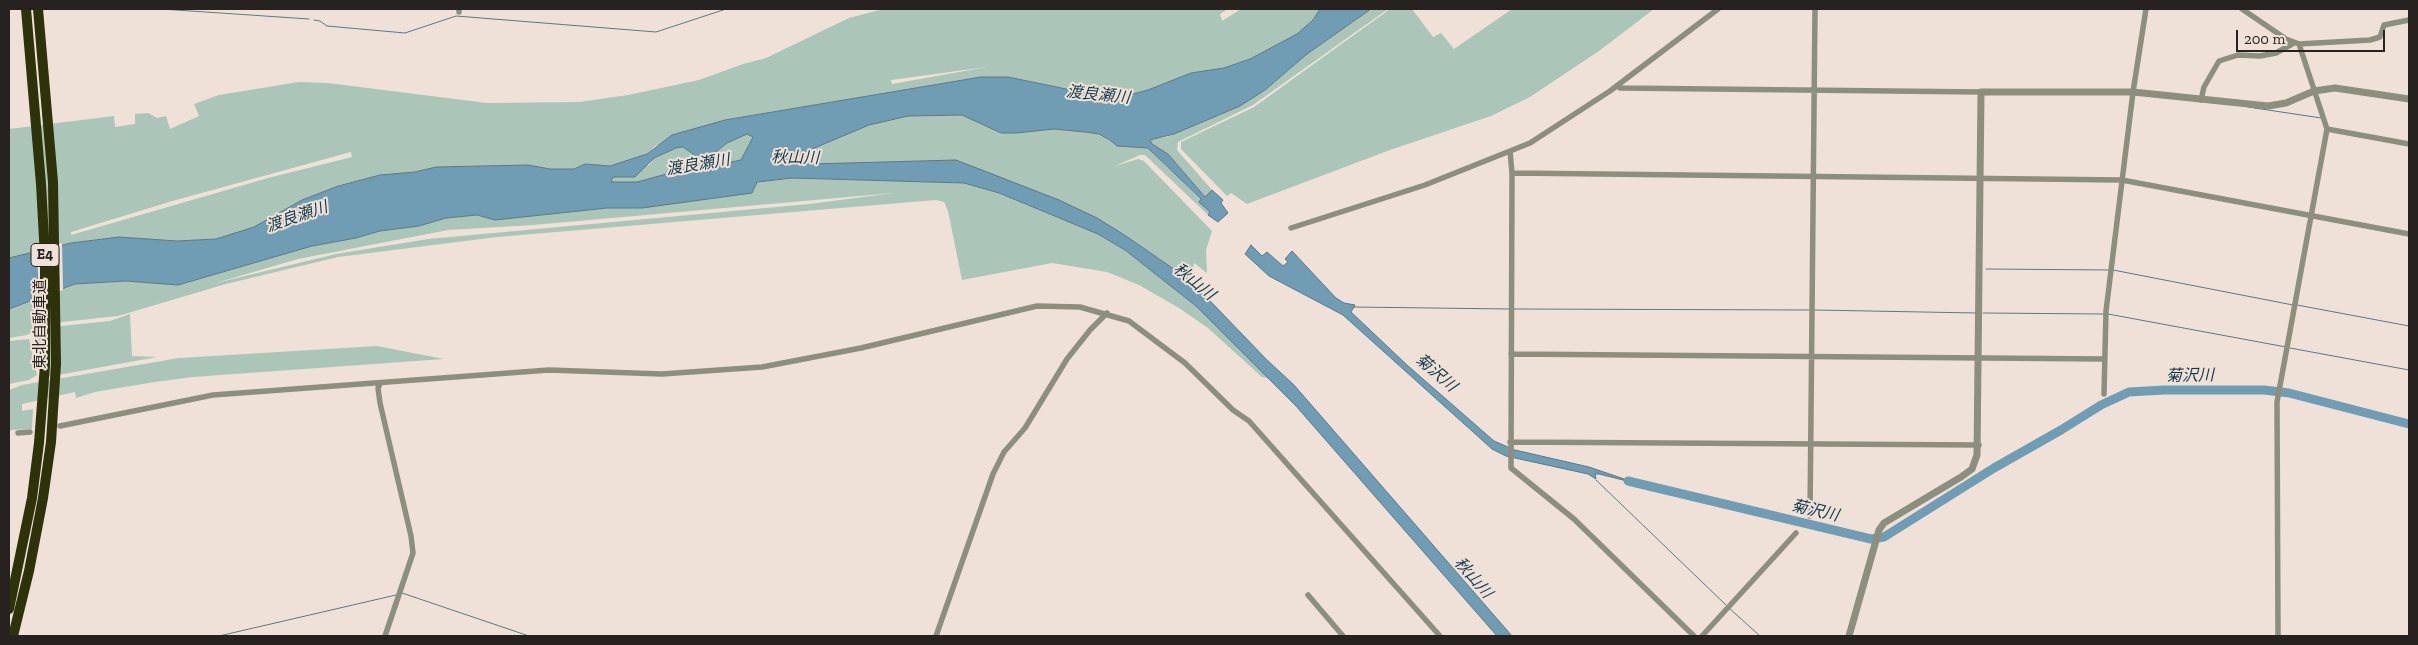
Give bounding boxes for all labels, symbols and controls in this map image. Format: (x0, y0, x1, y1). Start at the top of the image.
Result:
scale bar (2238, 20, 2387, 52)
text: 200 m (2244, 30, 2285, 48)
water label: 渡良瀬川 (1065, 82, 1131, 108)
water label: 秋山川 (771, 148, 819, 168)
water label: 渡良瀬川 (665, 151, 731, 179)
water label: 渡良瀬川 (264, 198, 330, 236)
road number: E4 (31, 244, 59, 266)
water label: 秋山川 (1169, 259, 1219, 305)
street label: 東北自動車道 (32, 279, 50, 369)
water label: 菊沢川 (1412, 350, 1460, 396)
water label: 菊沢川 (2166, 366, 2214, 386)
water label: 菊沢川 (1789, 496, 1841, 526)
water label: 秋山川 (1450, 554, 1496, 602)

